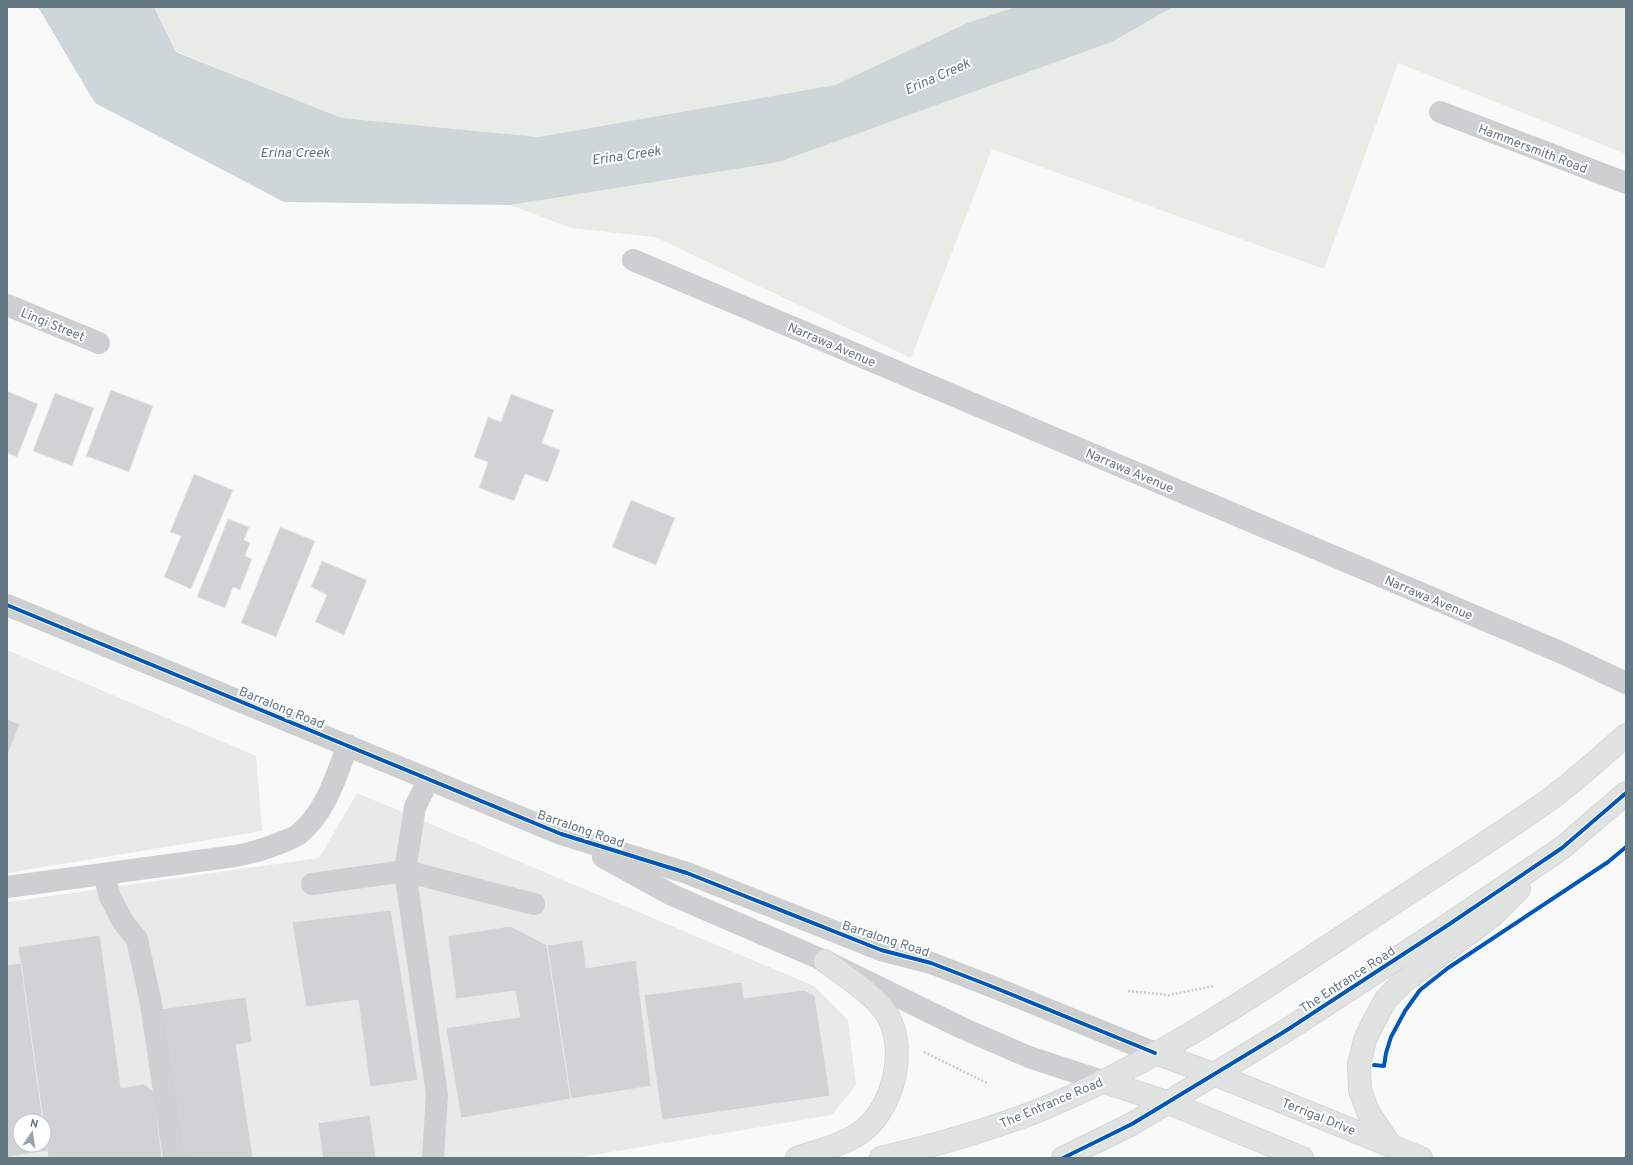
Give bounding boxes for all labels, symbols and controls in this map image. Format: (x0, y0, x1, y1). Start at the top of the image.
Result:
water label: Erina Creek (902, 55, 974, 99)
street label: Hammersmith Road (1475, 122, 1589, 178)
water label: Erina Creek (590, 143, 663, 170)
water label: Erina Creek (260, 145, 331, 162)
street label: Lingi Street (18, 306, 87, 346)
street label: Narrawa Avenue (785, 320, 878, 372)
street label: Narrawa Avenue (1083, 446, 1176, 498)
street label: Narrawa Avenue (1382, 573, 1475, 625)
street label: Barralong Road (236, 684, 326, 733)
street label: Barralong Road (535, 808, 626, 852)
street label: Barralong Road (840, 918, 931, 962)
street label: The Entrance Road (1297, 944, 1399, 1017)
street label: The Entrance Road (998, 1075, 1106, 1133)
street label: Terrigal Drive (1279, 1096, 1358, 1140)
north arrow (12, 1113, 52, 1153)
text: N (29, 1117, 39, 1132)

